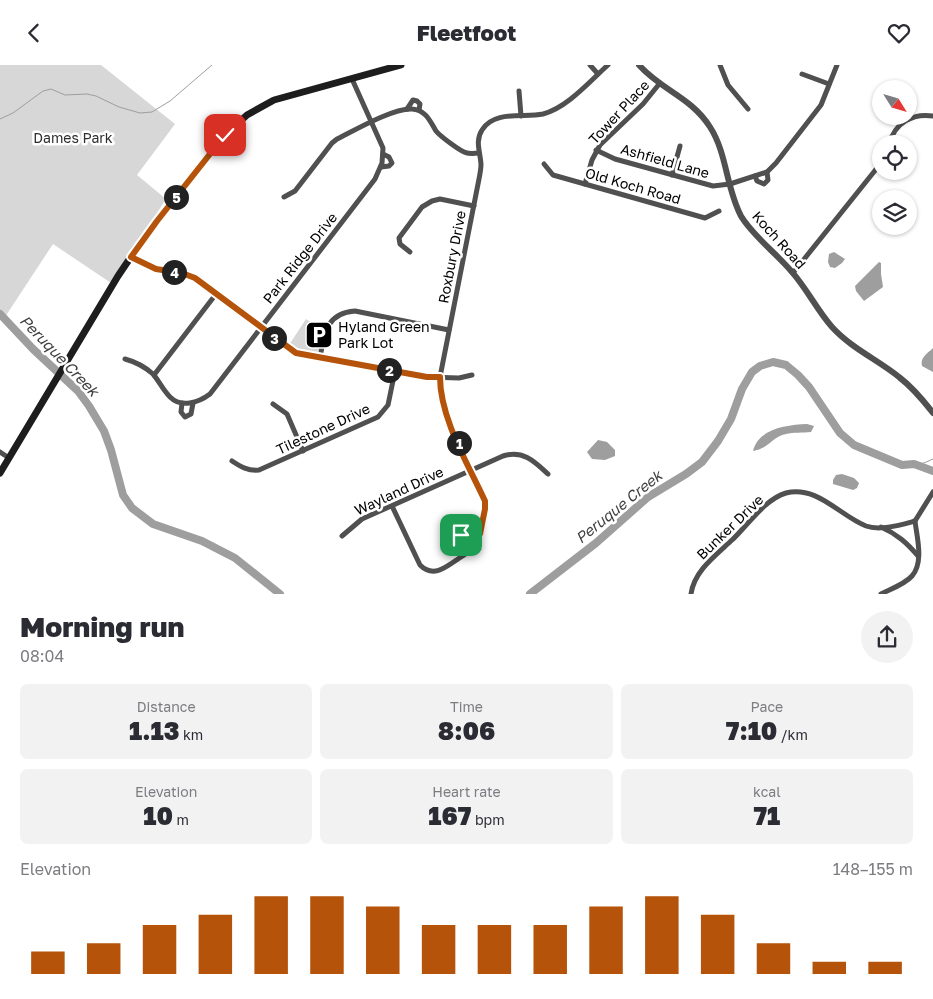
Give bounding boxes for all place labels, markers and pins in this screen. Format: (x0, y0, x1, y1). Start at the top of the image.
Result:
pin (204, 114, 246, 156)
pin: 5 (164, 185, 188, 209)
pin: 4 (162, 259, 186, 285)
place label: Hyland Green Park Lot (338, 318, 430, 351)
parking icon: Hyland Green Park Lot (304, 320, 334, 350)
pin: 3 (262, 325, 286, 351)
pin: 2 (376, 357, 402, 383)
pin: 1 (446, 431, 472, 455)
pin (440, 514, 482, 556)

